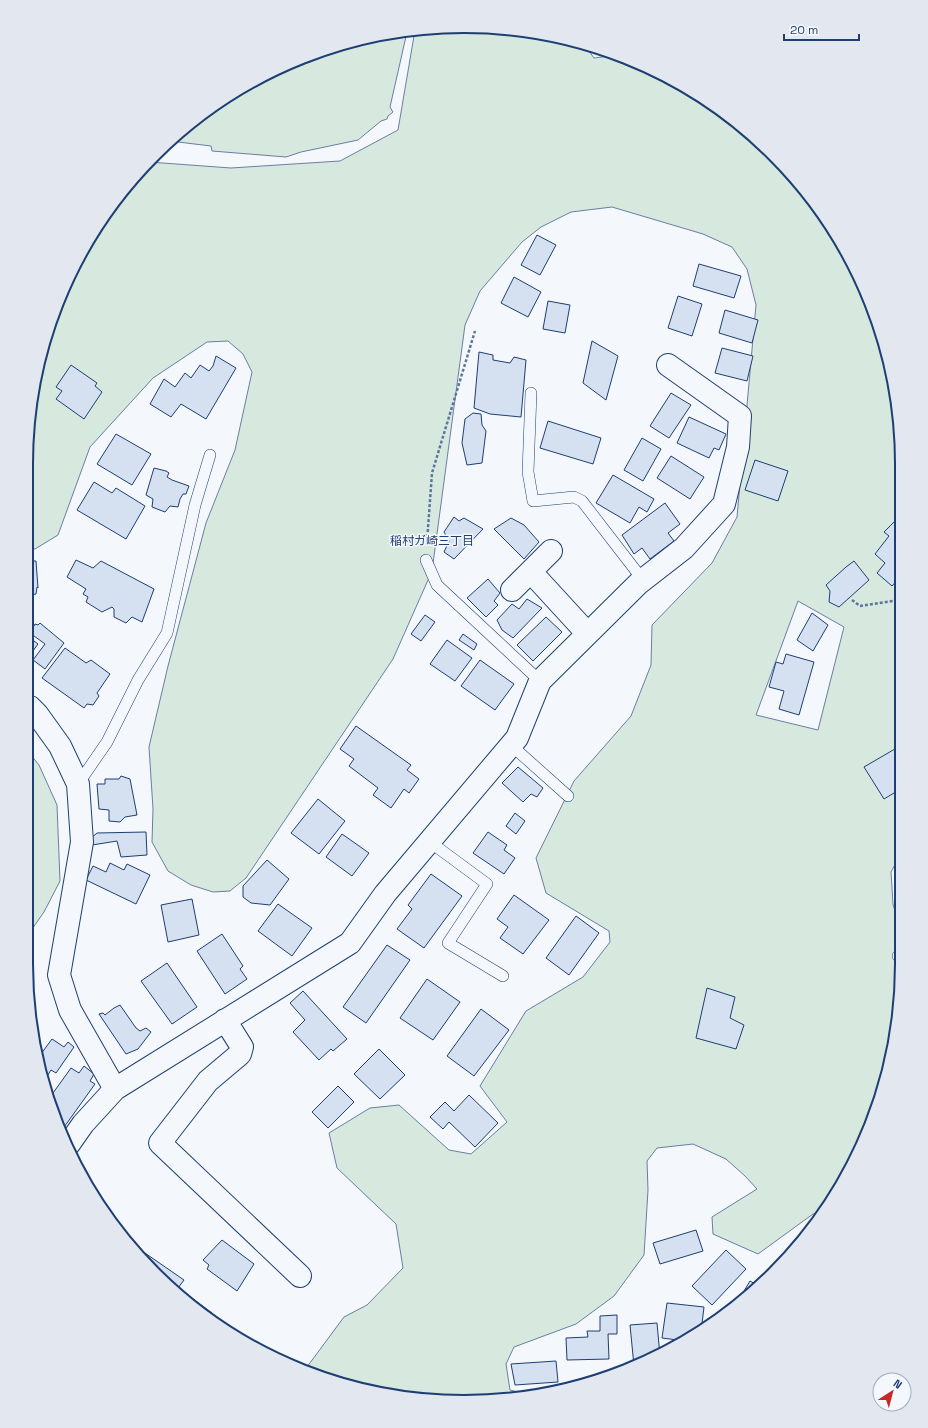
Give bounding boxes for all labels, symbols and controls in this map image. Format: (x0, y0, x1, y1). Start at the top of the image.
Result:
scale bar (784, 16, 859, 42)
text: 20 m (790, 22, 818, 38)
district label: 稲村ガ崎三丁目 (390, 533, 474, 549)
north arrow (872, 1372, 912, 1412)
text: N (891, 1376, 905, 1392)

